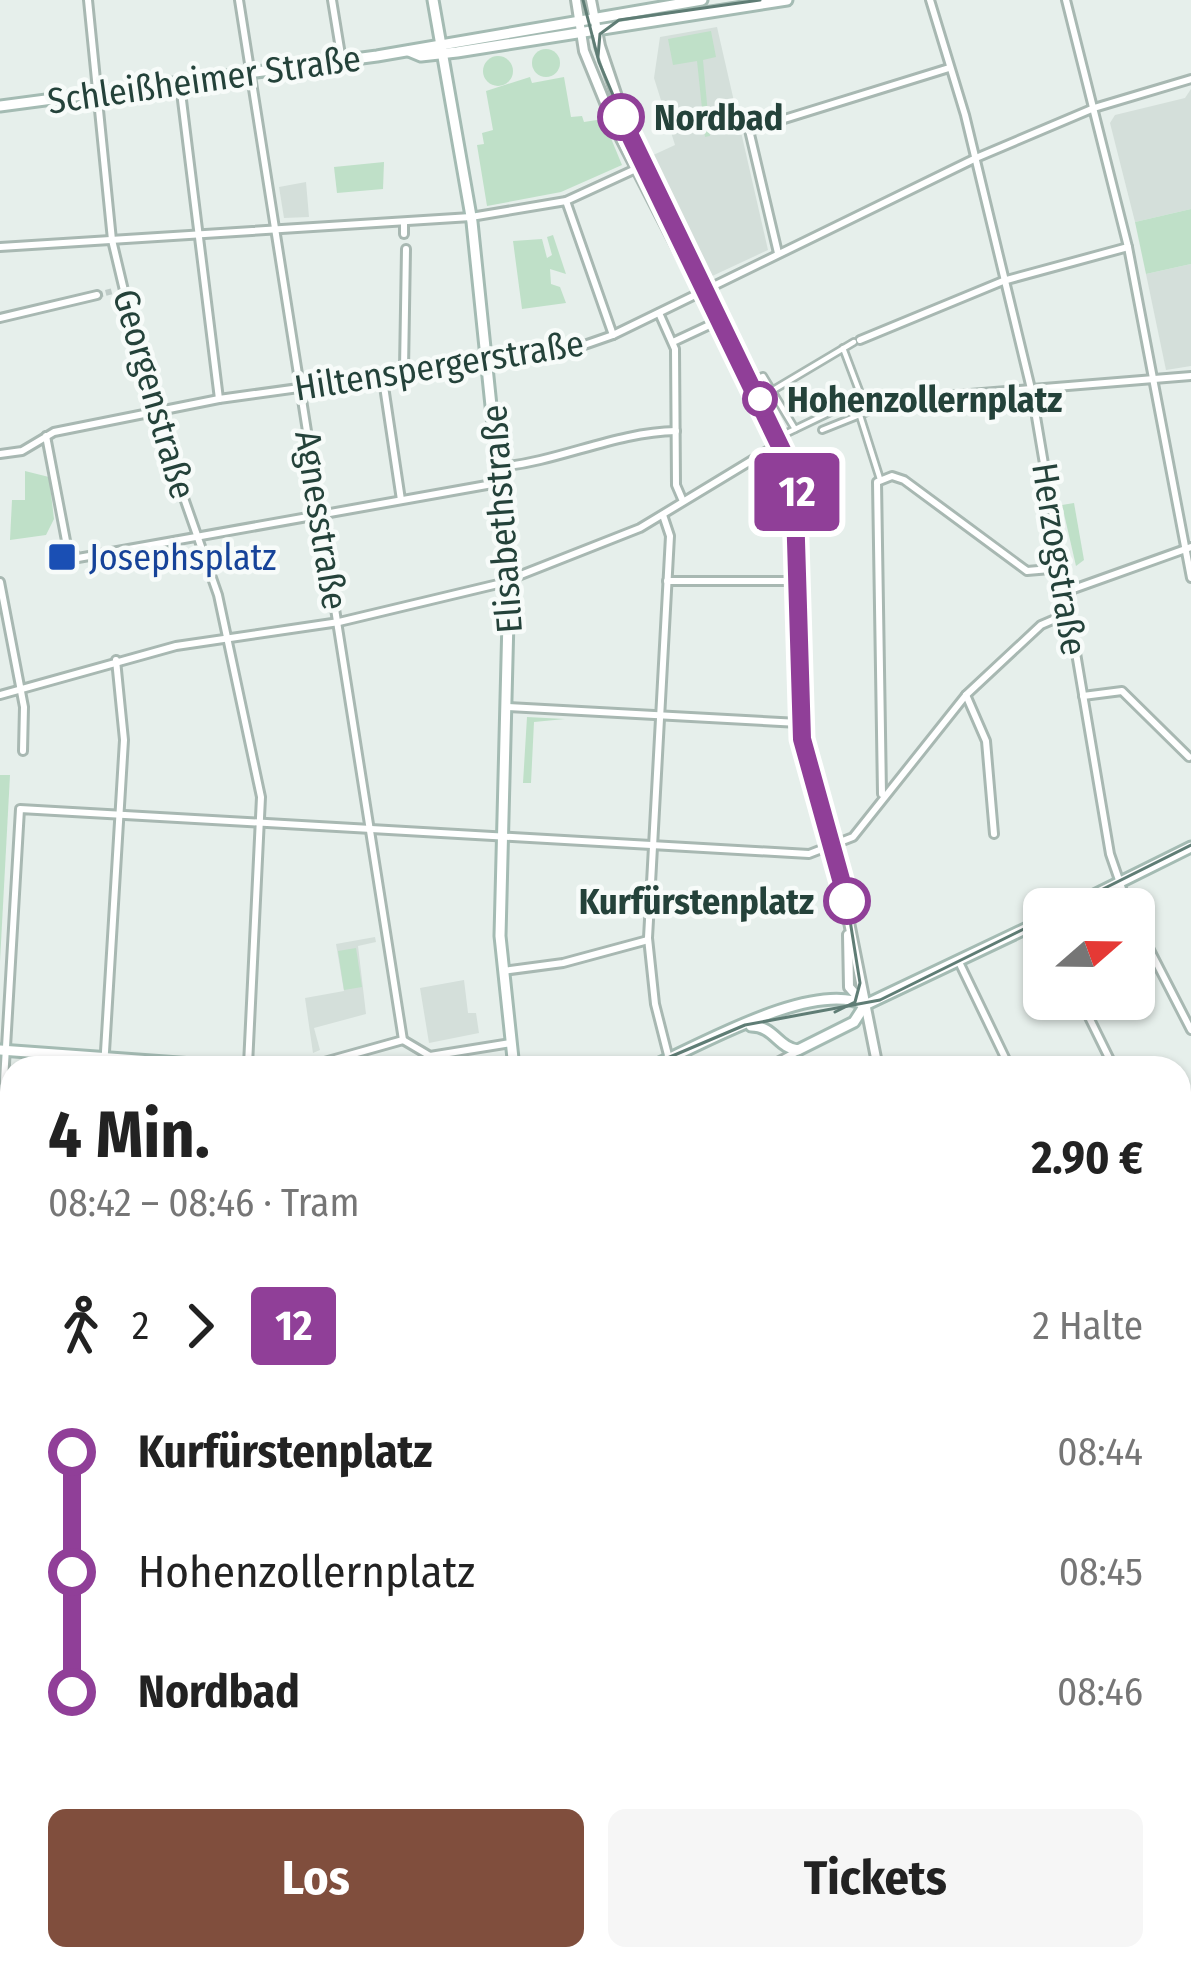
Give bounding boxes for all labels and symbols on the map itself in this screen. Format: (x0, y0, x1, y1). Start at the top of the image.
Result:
street label: Schleißheimer Straße (45, 36, 364, 124)
marker: Nordbad (599, 95, 643, 139)
place label: Nordbad (654, 96, 783, 140)
street label: Georgenstraße (103, 284, 205, 504)
street label: Hiltenspergerstraße (291, 321, 587, 411)
place label: Hohenzollernplatz (787, 378, 1062, 422)
marker: Hohenzollernplatz (744, 383, 776, 415)
street label: Elisabethstraße (472, 403, 532, 635)
street label: Agnesstraße (285, 427, 357, 613)
line badge: 12 (743, 453, 851, 531)
street label: Herzogstraße (1022, 460, 1096, 659)
place label: Josephsplatz (89, 536, 277, 580)
marker: Josephsplatz (46, 541, 78, 573)
marker: Kurfürstenplatz (825, 879, 869, 923)
place label: Kurfürstenplatz (579, 880, 814, 924)
north arrow (1023, 888, 1155, 1020)

